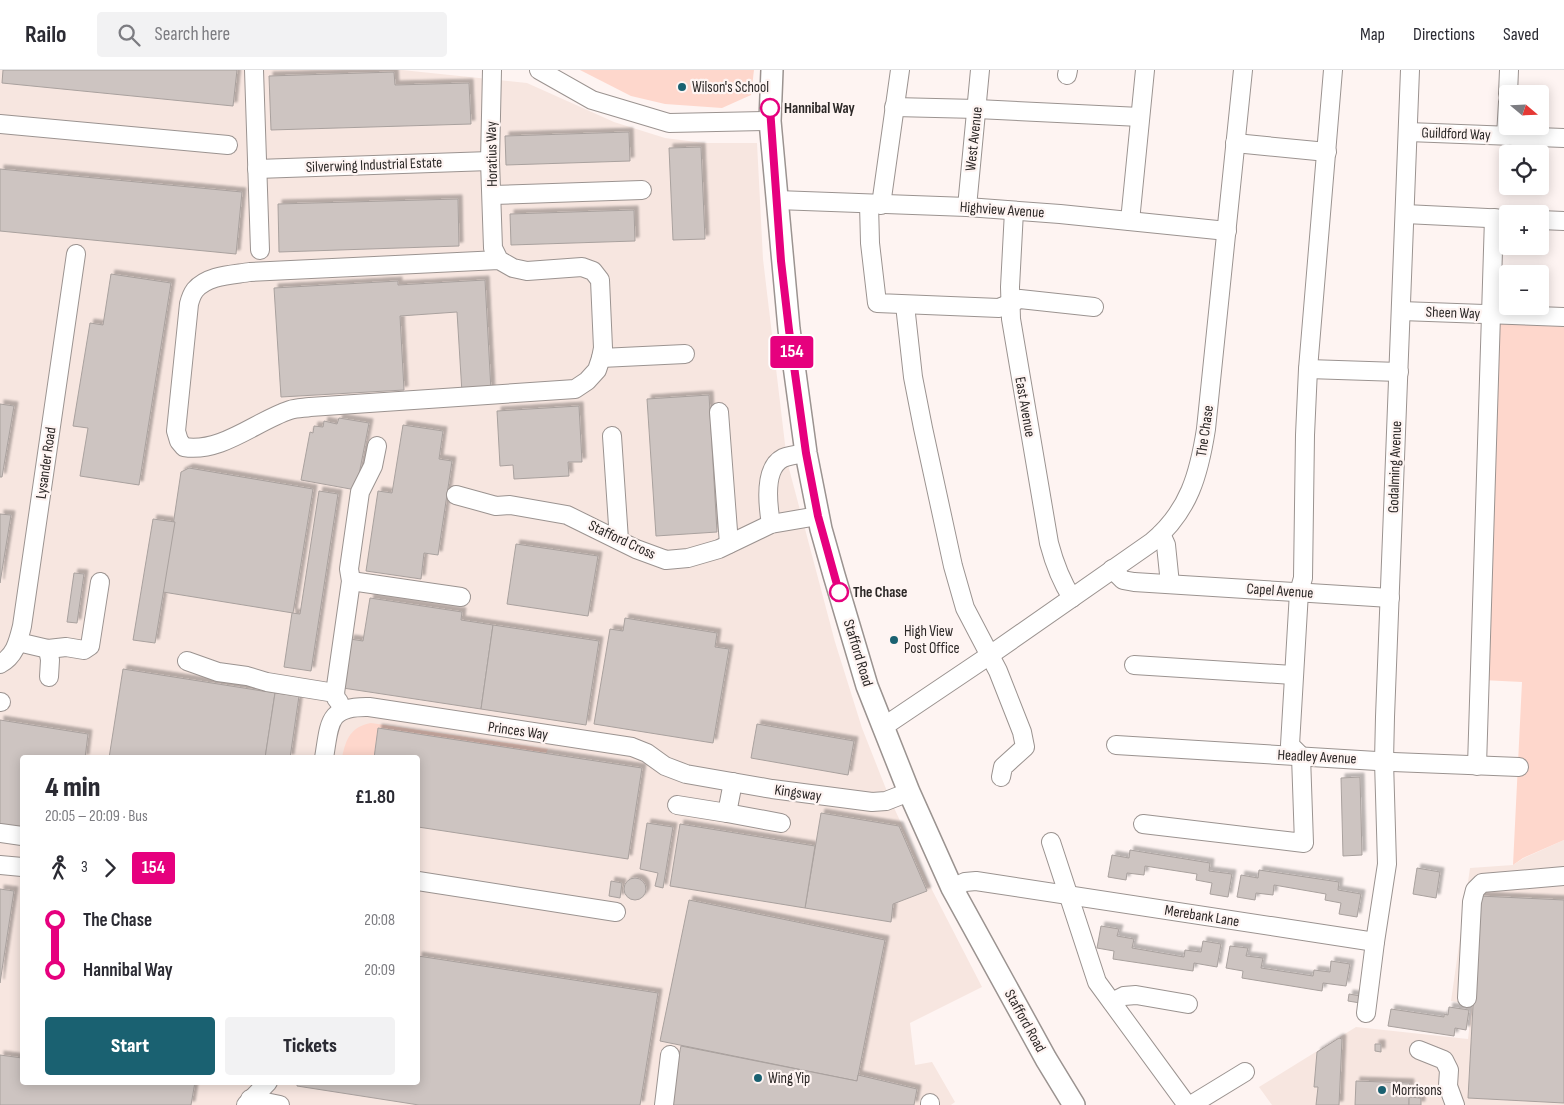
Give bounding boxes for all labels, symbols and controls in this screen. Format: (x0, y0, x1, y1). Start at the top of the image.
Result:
search box (97, 12, 447, 57)
text: Railo (25, 20, 67, 49)
icon: search (115, 21, 143, 49)
text: Search here (155, 23, 230, 46)
text: Map (1360, 24, 1385, 45)
text: Directions (1413, 24, 1475, 45)
text: Saved (1503, 24, 1539, 45)
place label: Wilson's School (692, 78, 769, 97)
marker: Wilson's School (676, 81, 688, 93)
north arrow (1499, 85, 1549, 135)
map controls (1499, 85, 1549, 315)
marker: Hannibal Way (760, 98, 780, 118)
place label: Hannibal Way (784, 99, 856, 118)
street label: West Avenue (961, 106, 987, 172)
street label: Horatius Way (482, 121, 502, 187)
street label: Guildford Way (1421, 123, 1491, 145)
button: locate (1499, 145, 1549, 195)
street label: Silverwing Industrial Estate (305, 153, 443, 177)
street label: Highview Avenue (959, 198, 1045, 222)
button: + (1499, 205, 1549, 255)
button: − (1499, 265, 1549, 315)
street label: Sheen Way (1425, 303, 1481, 323)
line badge: 154 (763, 336, 821, 368)
text: 154 (780, 341, 804, 362)
street label: East Avenue (1010, 375, 1040, 439)
street label: The Chase (1192, 404, 1218, 458)
street label: Godalming Avenue (1384, 420, 1406, 514)
street label: Lysander Road (32, 426, 60, 500)
street label: Stafford Cross (585, 516, 659, 564)
street label: Capel Avenue (1246, 579, 1314, 603)
marker: The Chase (829, 582, 849, 602)
place label: The Chase (853, 583, 908, 602)
street label: Stafford Road (839, 617, 877, 689)
place label: High View Post Office (904, 622, 960, 658)
marker: High View Post Office (888, 634, 900, 646)
street label: Princes Way (487, 717, 549, 745)
street label: Headley Avenue (1277, 745, 1357, 769)
text: 4 min (45, 771, 100, 804)
street label: Kingsway (773, 780, 823, 806)
text: £1.80 (355, 786, 395, 809)
text: 20:05 – 20:09 · Bus (45, 807, 148, 826)
icon: walk (45, 854, 73, 882)
icon: forward (96, 854, 124, 882)
text: 154 (142, 857, 165, 878)
text: 3 (81, 858, 88, 877)
street label: Merebank Lane (1163, 901, 1241, 931)
text: The Chase (83, 909, 152, 932)
text: 20:08 (364, 911, 395, 930)
text: Hannibal Way (83, 959, 173, 982)
text: 20:09 (364, 961, 395, 980)
street label: Stafford Road (1000, 986, 1050, 1056)
button: Start (45, 1017, 215, 1075)
button: Tickets (225, 1017, 395, 1075)
place label: Wing Yip (768, 1069, 810, 1088)
marker: Wing Yip (752, 1072, 764, 1084)
place label: Morrisons (1392, 1081, 1442, 1100)
marker: Morrisons (1376, 1084, 1388, 1096)

